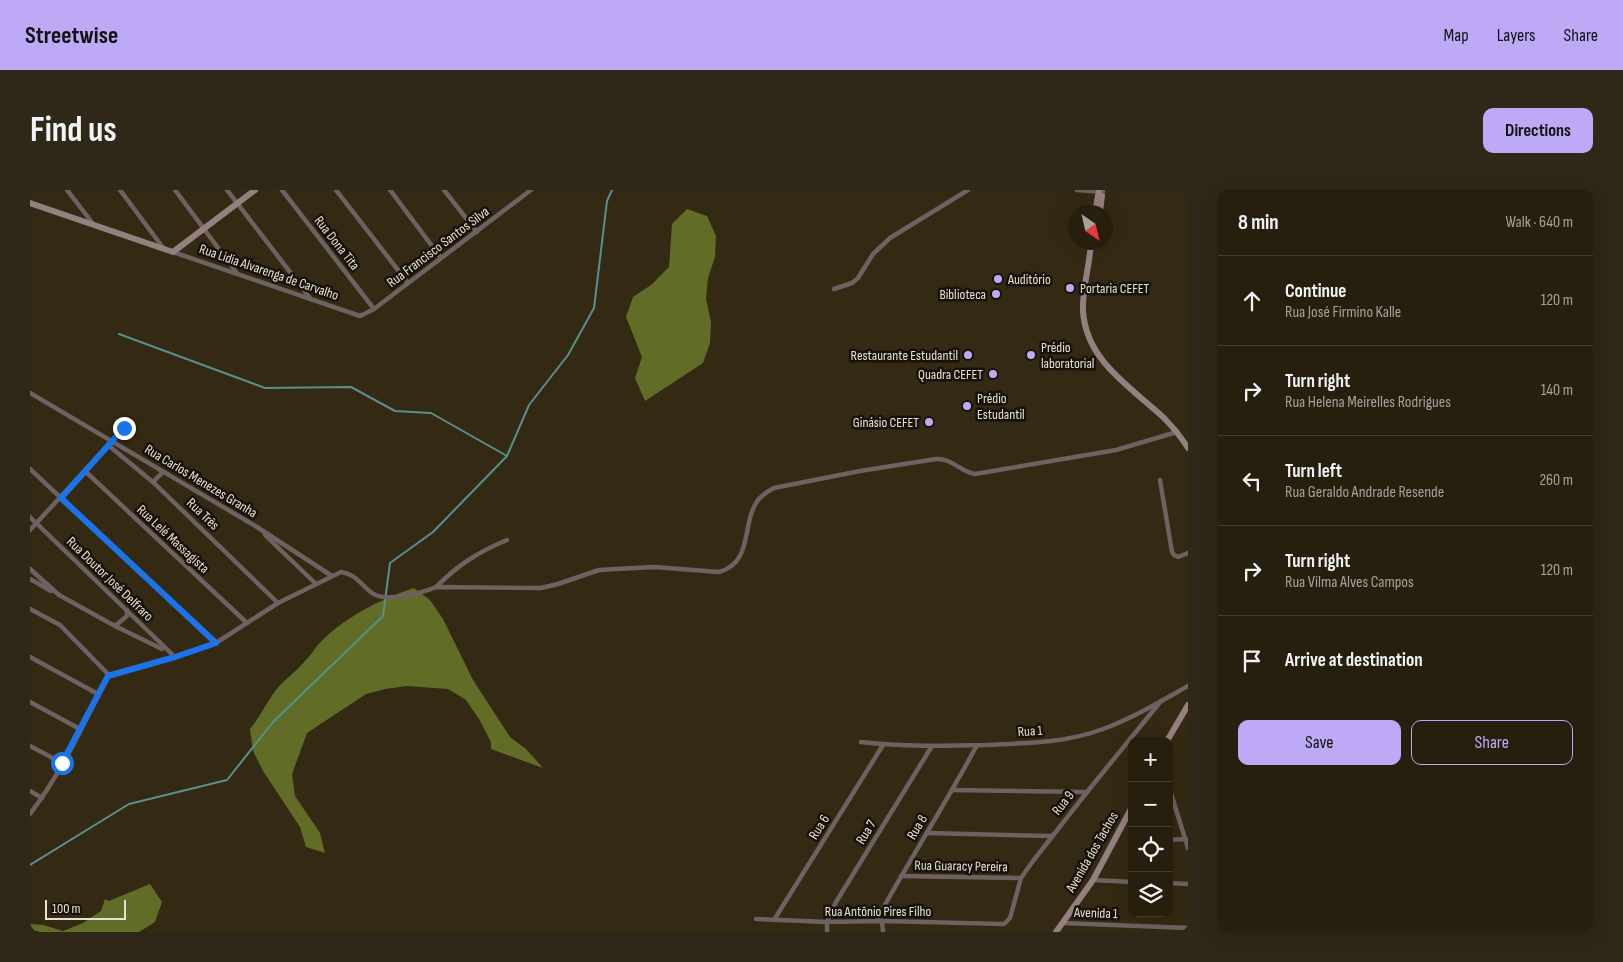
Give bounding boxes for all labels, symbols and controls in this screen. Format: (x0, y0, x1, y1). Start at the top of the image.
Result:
text: Streetwise (25, 21, 118, 50)
text: Map (1444, 25, 1469, 46)
text: Layers (1497, 25, 1536, 46)
text: Share (1564, 25, 1598, 46)
button: Directions (1483, 108, 1593, 153)
text: Find us (30, 109, 117, 152)
street label: Rua Francisco Santos Silva (383, 203, 493, 291)
north arrow (1068, 205, 1113, 250)
text: 8 min (1238, 210, 1279, 235)
street label: Rua Dona Tita (311, 213, 363, 273)
text: Walk · 640 m (1506, 213, 1573, 232)
street label: Rua Lidia Alvarenga de Carvalho (197, 240, 341, 304)
place label: Auditório (1007, 271, 1051, 288)
marker: Auditório (992, 273, 1004, 285)
place label: Portaria CEFET (1080, 280, 1150, 297)
text: Continue (1285, 280, 1346, 303)
marker: Portaria CEFET (1064, 282, 1076, 294)
place label: Biblioteca (939, 286, 986, 303)
icon: ahead (1238, 287, 1266, 315)
marker: Biblioteca (990, 288, 1002, 300)
text: 120 m (1541, 291, 1573, 310)
text: Rua José Firmino Kalle (1285, 303, 1401, 322)
place label: Prédio laboratorial (1041, 339, 1094, 372)
place label: Restaurante Estudantil (851, 347, 958, 364)
marker: Restaurante Estudantil (962, 349, 974, 361)
marker: Prédio laboratorial (1025, 349, 1037, 361)
place label: Quadra CEFET (918, 366, 983, 383)
marker: Quadra CEFET (987, 368, 999, 380)
text: Turn right (1285, 370, 1350, 393)
icon: right (1238, 377, 1266, 405)
text: 140 m (1541, 381, 1573, 400)
place label: Prédio Estudantil (977, 390, 1025, 423)
text: Rua Helena Meirelles Rodrigues (1285, 393, 1451, 412)
marker: Prédio Estudantil (961, 400, 973, 412)
place label: Ginásio CEFET (853, 414, 919, 431)
marker: Ginásio CEFET (923, 416, 935, 428)
route end (113, 417, 136, 440)
street label: Rua Carlos Menezes Granha (142, 441, 260, 521)
text: Turn left (1285, 460, 1342, 483)
icon: left (1238, 467, 1266, 495)
text: 260 m (1539, 471, 1573, 490)
text: Rua Geraldo Andrade Resende (1285, 483, 1444, 502)
street label: Rua Três (183, 494, 223, 534)
street label: Rua Lelé Massagista (133, 501, 213, 577)
street label: Rua Doutor José Delfraro (63, 533, 157, 625)
text: Turn right (1285, 550, 1350, 573)
icon: right (1238, 557, 1266, 585)
text: 120 m (1541, 561, 1573, 580)
text: Rua Vilma Alves Campos (1285, 573, 1414, 592)
icon: arrive (1238, 647, 1266, 675)
text: Arrive at destination (1285, 649, 1423, 672)
button: Save (1238, 720, 1401, 765)
button: Share (1411, 720, 1573, 765)
street label: Rua 1 (1017, 722, 1043, 740)
map controls (1128, 737, 1173, 917)
button: + (1128, 737, 1173, 782)
route start (51, 752, 74, 775)
button: − (1128, 782, 1173, 827)
street label: Rua 9 (1048, 787, 1078, 819)
street label: Avenida dos Tachos (1062, 809, 1122, 896)
street label: Rua 6 (805, 811, 833, 843)
street label: Rua 8 (903, 811, 931, 843)
street label: Rua 7 (852, 816, 880, 847)
button: locate (1128, 827, 1173, 872)
street label: Rua Guaracy Pereira (914, 857, 1008, 875)
button: layers (1128, 872, 1173, 917)
scale bar (45, 897, 126, 920)
text: 100 m (52, 900, 81, 917)
street label: Rua Antônio Pires Filho (825, 903, 931, 920)
street label: Avenida 1 (1073, 904, 1118, 922)

